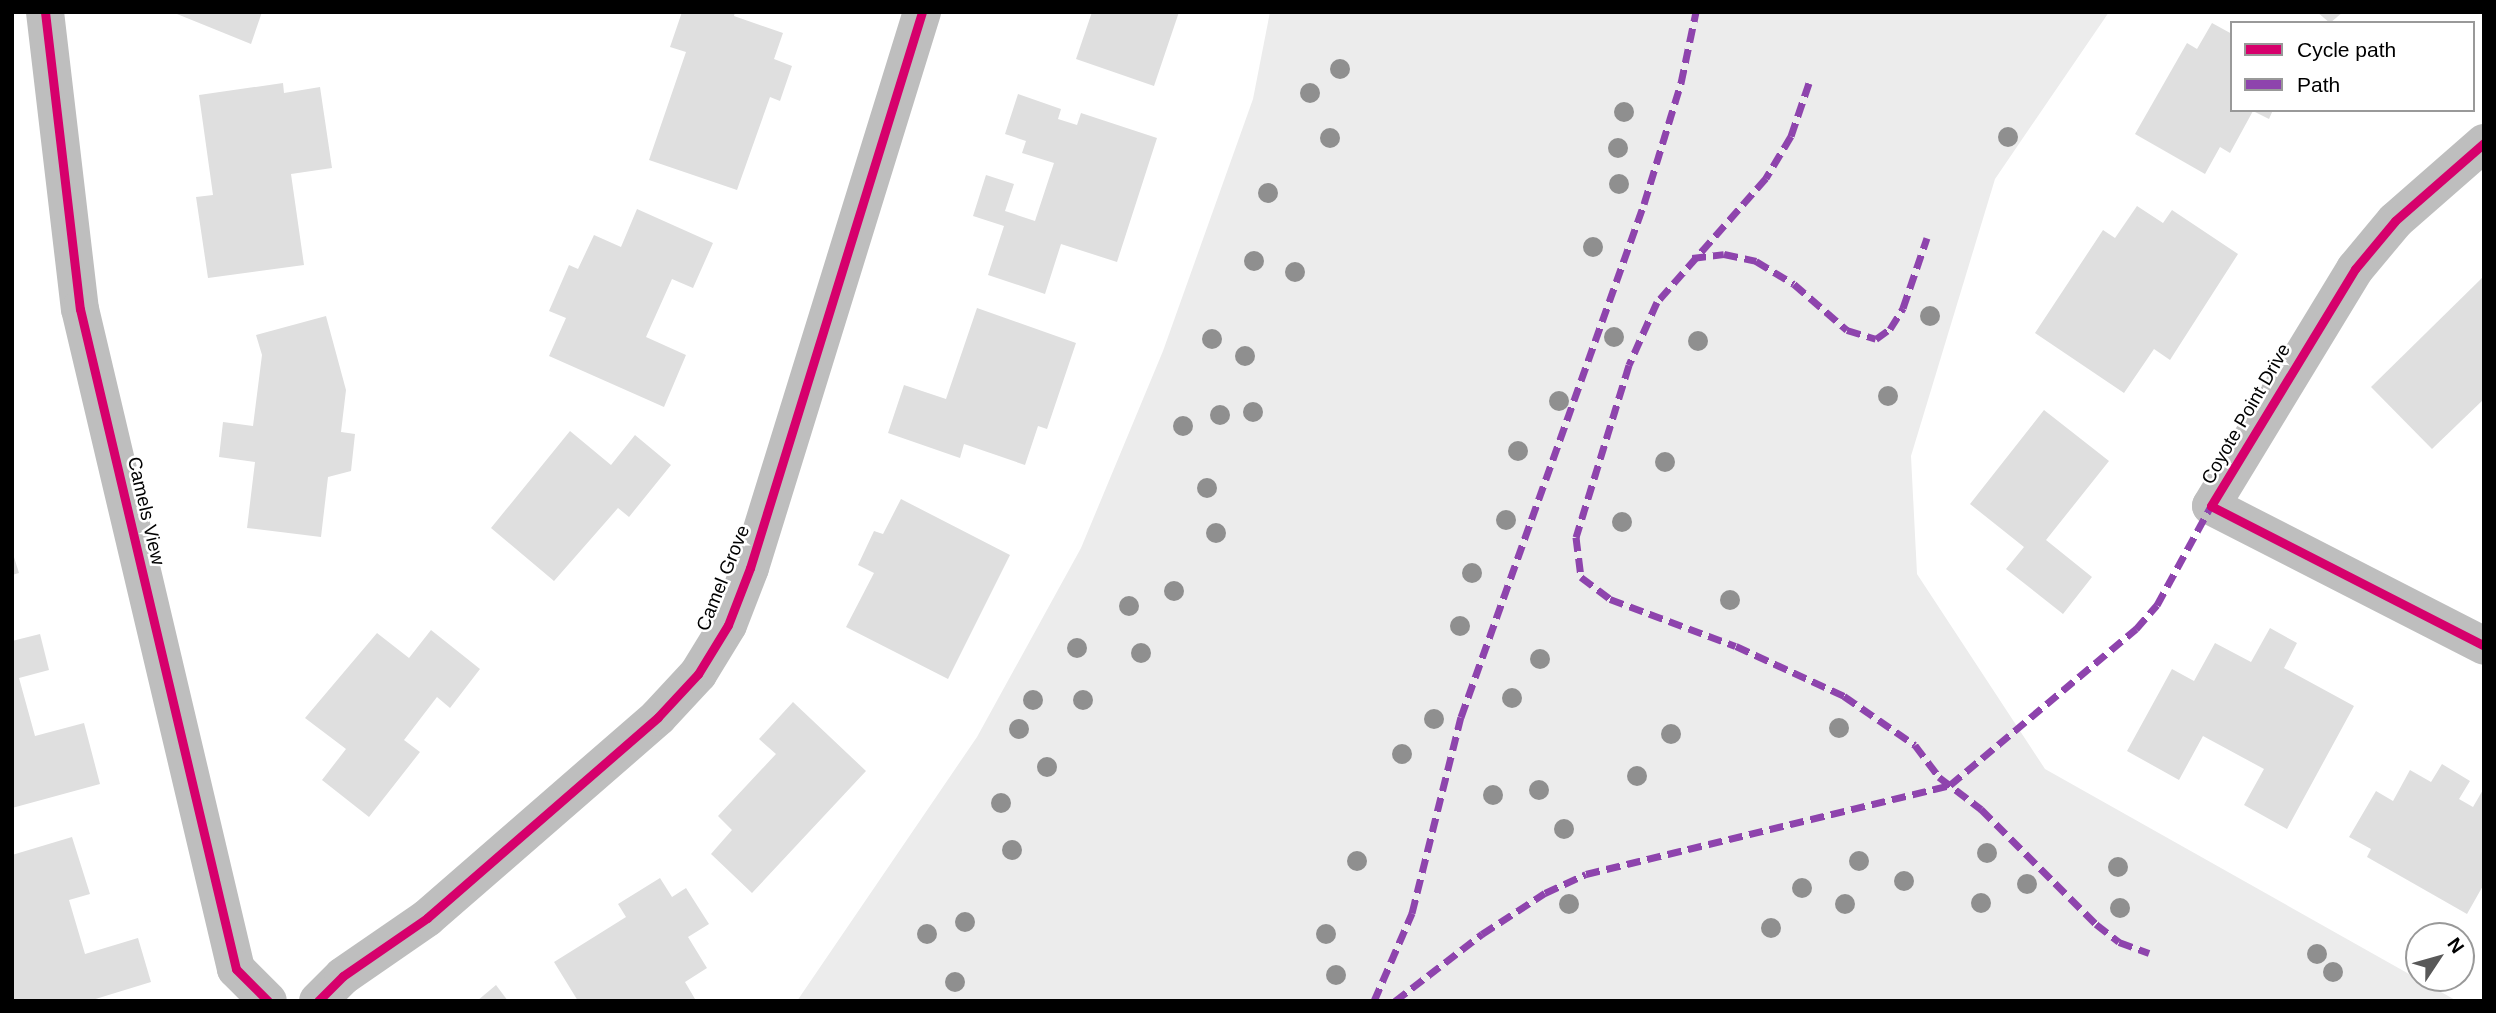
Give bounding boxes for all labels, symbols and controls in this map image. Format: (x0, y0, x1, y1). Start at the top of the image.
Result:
legend (2230, 21, 2475, 112)
text: Cycle path (2297, 38, 2396, 61)
text: Path (2297, 73, 2340, 96)
street label: Coyote Point Drive (2197, 340, 2295, 488)
street label: Camels View (122, 455, 170, 567)
street label: Camel Grove (691, 522, 755, 634)
north arrow (2405, 922, 2475, 992)
text: N (2443, 934, 2468, 957)

